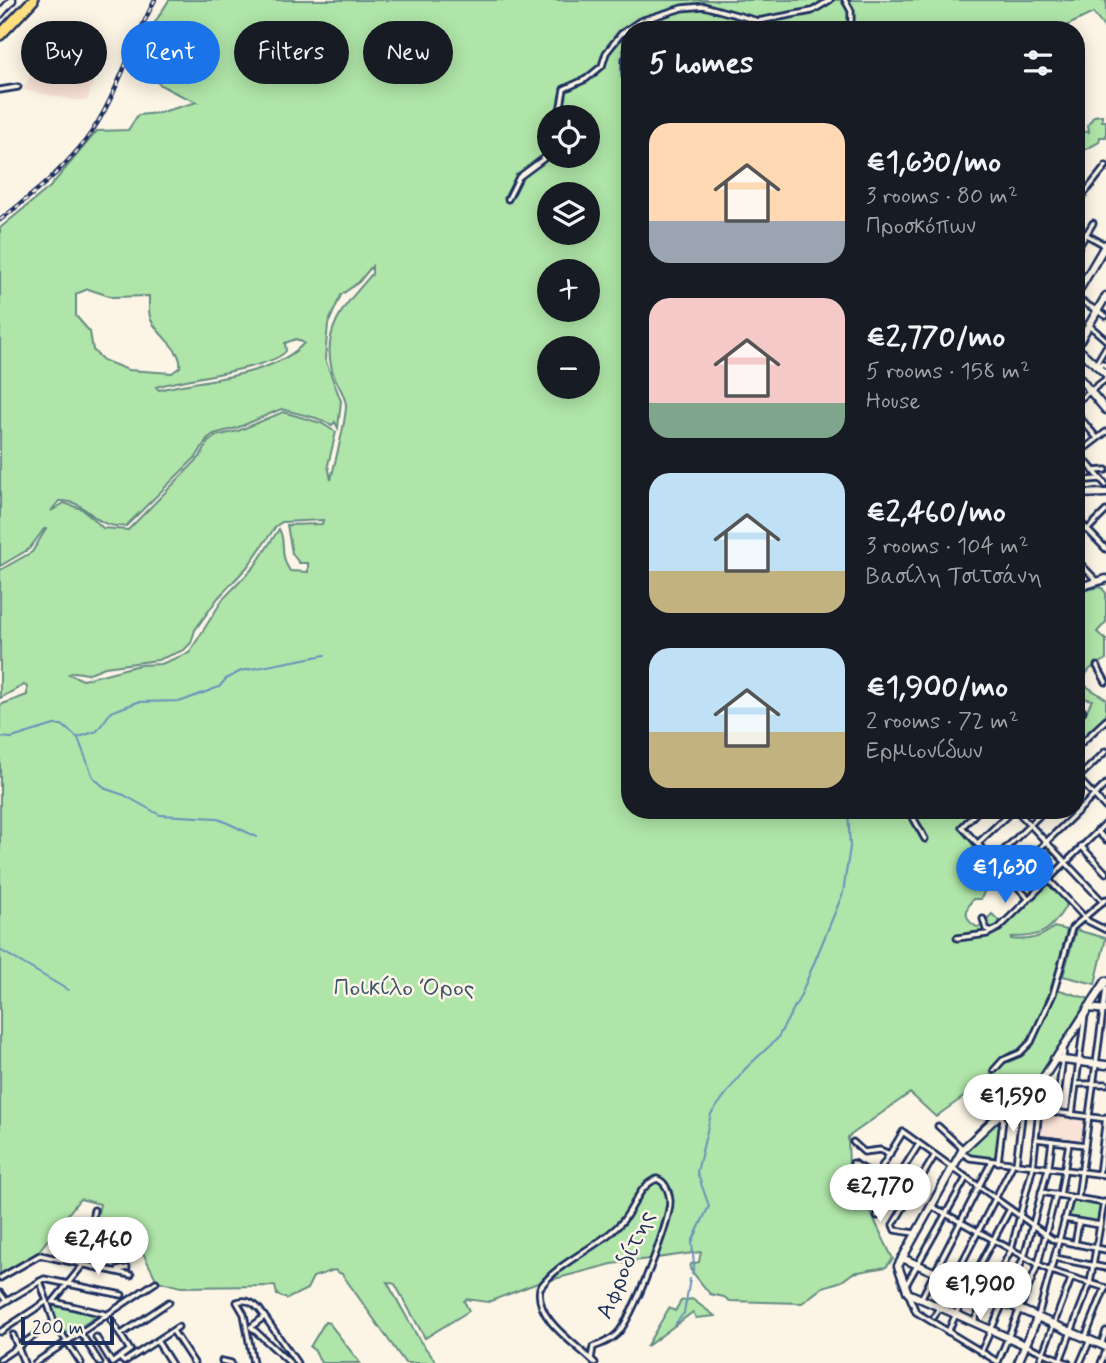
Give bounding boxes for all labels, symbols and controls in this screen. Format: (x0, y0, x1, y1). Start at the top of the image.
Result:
chip: Buy (21, 21, 107, 84)
chip: Rent (121, 21, 220, 84)
chip: Filters (234, 21, 349, 84)
chip: New (363, 21, 453, 84)
text: 5 homes (649, 44, 754, 83)
icon: filters (1019, 44, 1057, 82)
map controls (537, 105, 600, 399)
button: locate (537, 105, 600, 168)
text: €1,630/mo (866, 143, 1001, 182)
icon: home (705, 151, 789, 235)
button: layers (537, 182, 600, 245)
text: 3 rooms · 80 m² (866, 182, 1018, 212)
text: Προσκόπων (866, 212, 976, 242)
button: + (537, 259, 600, 322)
text: €2,770/mo (866, 318, 1005, 357)
icon: home (705, 326, 789, 410)
button: − (537, 336, 600, 399)
text: 5 rooms · 158 m² (866, 357, 1030, 387)
text: House (866, 387, 920, 417)
text: €2,460/mo (866, 493, 1006, 532)
icon: home (705, 501, 789, 585)
text: 3 rooms · 104 m² (866, 532, 1029, 562)
text: Βασίλη Τσιτσάνη (866, 562, 1042, 592)
text: €1,900/mo (866, 668, 1008, 707)
icon: home (705, 676, 789, 760)
text: 2 rooms · 72 m² (866, 707, 1019, 737)
text: Ερμιονίδων (866, 737, 983, 767)
pin: €1,630 (948, 846, 1062, 905)
text: €1,630 (972, 853, 1038, 883)
park label: Ποικίλο Όρος (334, 973, 474, 1004)
pin: €1,590 (956, 1074, 1070, 1134)
text: €1,590 (979, 1082, 1047, 1112)
pin: €2,770 (823, 1164, 937, 1224)
text: €2,770 (846, 1172, 914, 1202)
street label: Αφροδίτης (589, 1206, 663, 1324)
pin: €2,460 (41, 1218, 155, 1277)
text: €2,460 (63, 1225, 133, 1255)
pin: €1,900 (923, 1262, 1037, 1322)
text: €1,900 (945, 1270, 1015, 1300)
scale bar (21, 1314, 114, 1346)
text: 200 m (32, 1316, 84, 1341)

